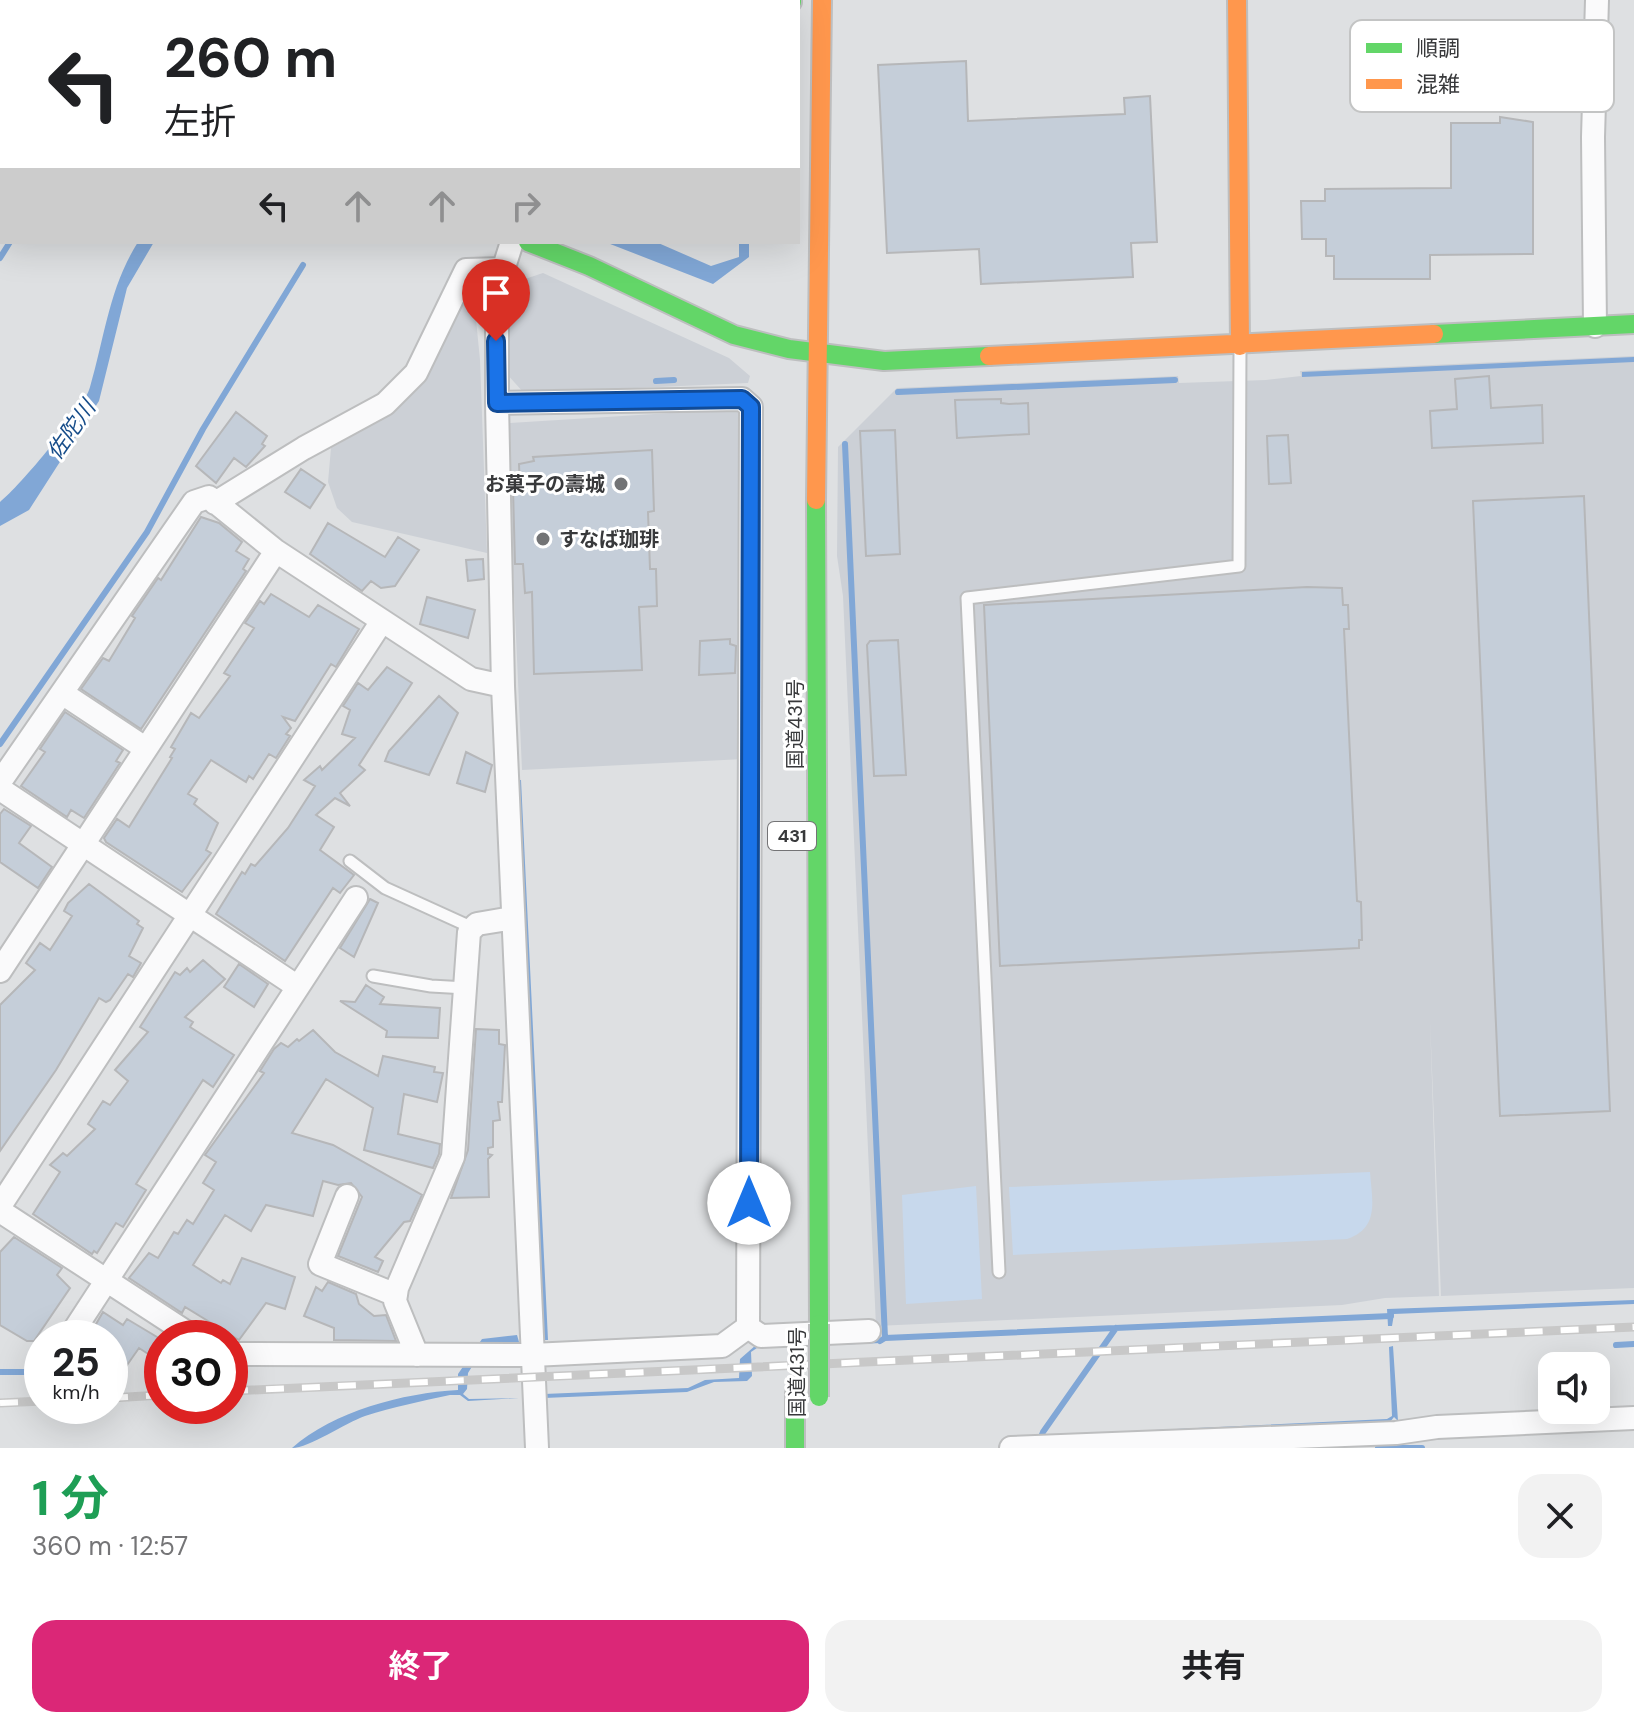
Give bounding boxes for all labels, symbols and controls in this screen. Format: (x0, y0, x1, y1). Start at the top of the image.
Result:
legend (1350, 20, 1614, 112)
text: 260 m (164, 21, 337, 94)
icon: left (32, 32, 136, 136)
text: 順調 (1416, 34, 1460, 63)
text: 混雑 (1416, 70, 1460, 99)
text: 左折 (164, 98, 236, 145)
icon: left (252, 184, 296, 228)
icon: ahead (336, 184, 380, 228)
icon: ahead (420, 184, 464, 228)
icon: right (504, 184, 548, 228)
pin (462, 259, 530, 341)
icon: arrive (474, 271, 518, 315)
water label: 佐陀川 (40, 393, 103, 465)
place label: お菓子の壽城 (485, 471, 605, 497)
marker: お菓子の壽城 (612, 475, 630, 493)
place label: すなば珈琲 (559, 526, 659, 552)
marker: すなば珈琲 (534, 530, 552, 548)
street label: 国道431号 (782, 679, 808, 769)
road number: 431 (768, 822, 816, 850)
position arrow (707, 1161, 791, 1245)
speed limit sign: 30 (144, 1320, 248, 1424)
street label: 国道431号 (784, 1327, 810, 1417)
text: 25 (52, 1336, 100, 1388)
map controls (1538, 1352, 1610, 1424)
button: sound (1538, 1352, 1610, 1424)
text: km/h (52, 1379, 100, 1405)
text: 1 分 (32, 1467, 109, 1530)
button: close (1518, 1474, 1602, 1558)
text: 360 m · 12:57 (32, 1529, 188, 1563)
button: 終了 (32, 1620, 809, 1712)
button: 共有 (825, 1620, 1602, 1712)

